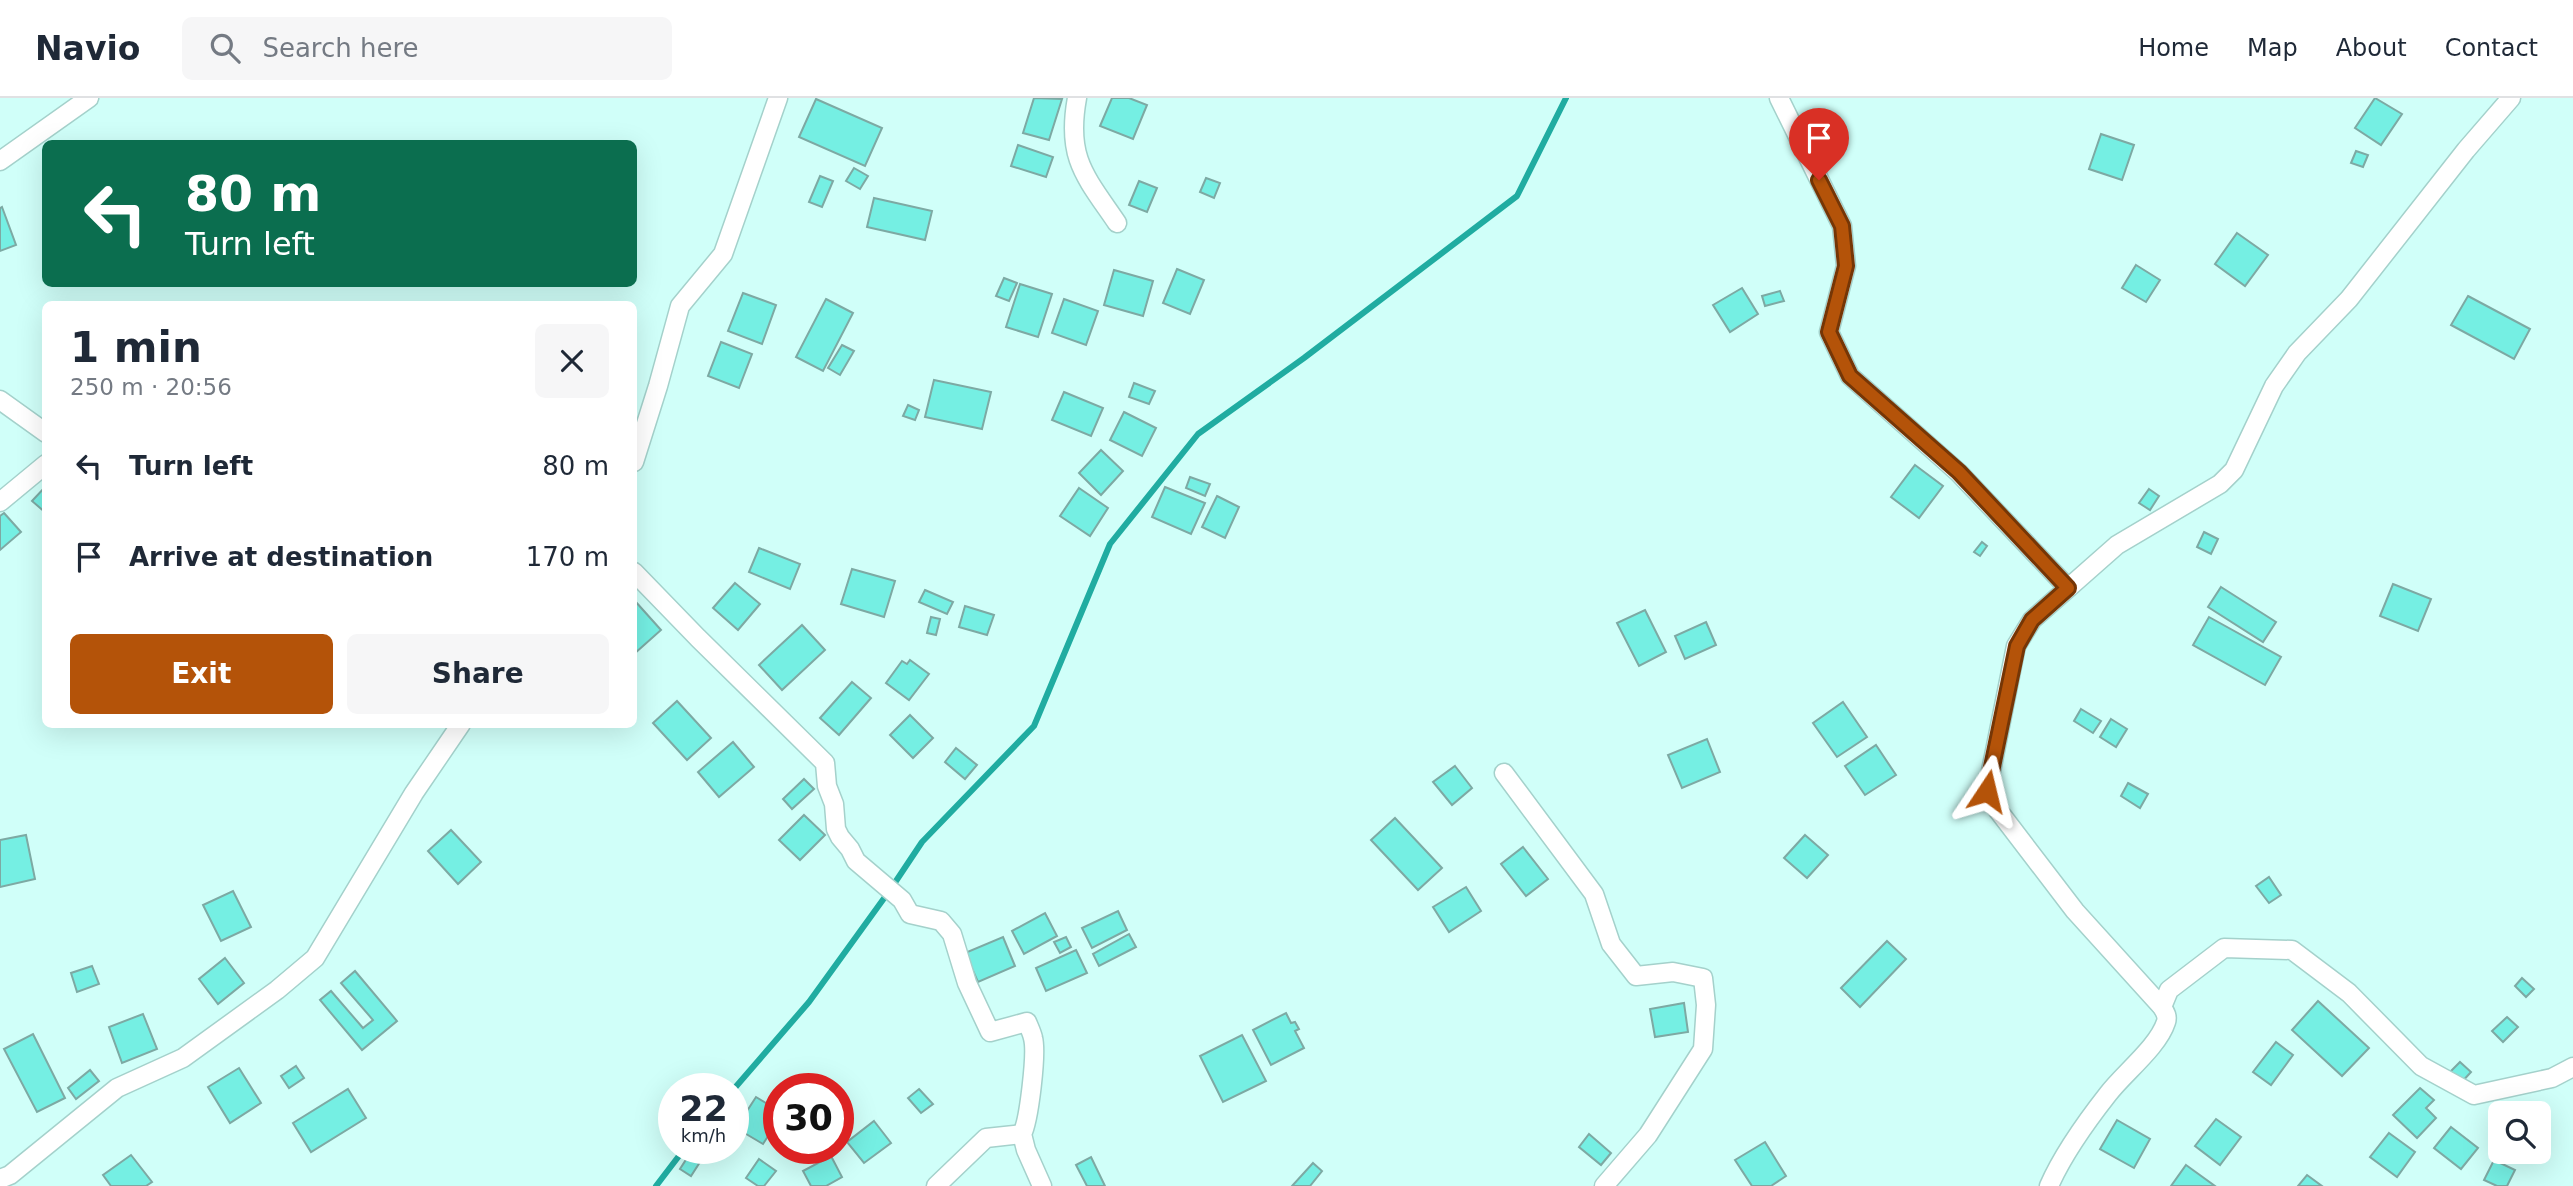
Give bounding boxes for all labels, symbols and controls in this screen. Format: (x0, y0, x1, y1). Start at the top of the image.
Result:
search box (182, 17, 672, 80)
text: Navio (35, 29, 140, 68)
icon: search (206, 29, 244, 67)
text: Search here (262, 33, 419, 63)
text: Home (2138, 34, 2209, 62)
text: Map (2247, 34, 2298, 62)
text: About (2336, 34, 2407, 62)
text: Contact (2445, 34, 2538, 62)
pin (1789, 108, 1849, 180)
icon: arrive (1800, 119, 1838, 157)
text: 80 m (185, 166, 321, 223)
icon: left (70, 168, 161, 259)
text: Turn left (185, 225, 315, 263)
text: 1 min (70, 323, 202, 372)
button: close (535, 324, 609, 398)
text: 250 m · 20:56 (70, 374, 232, 400)
icon: left (70, 447, 108, 485)
text: Turn left (129, 451, 253, 481)
text: 80 m (542, 451, 609, 481)
icon: arrive (70, 538, 108, 576)
text: Arrive at destination (129, 542, 433, 572)
text: 170 m (526, 542, 609, 572)
button: Exit (70, 634, 333, 714)
button: Share (347, 634, 609, 714)
position arrow (1950, 754, 2024, 828)
speed limit sign: 30 (763, 1073, 854, 1164)
text: 22 (679, 1089, 728, 1129)
map controls (2488, 1101, 2551, 1164)
button: search (2488, 1101, 2551, 1164)
text: km/h (681, 1125, 726, 1146)

